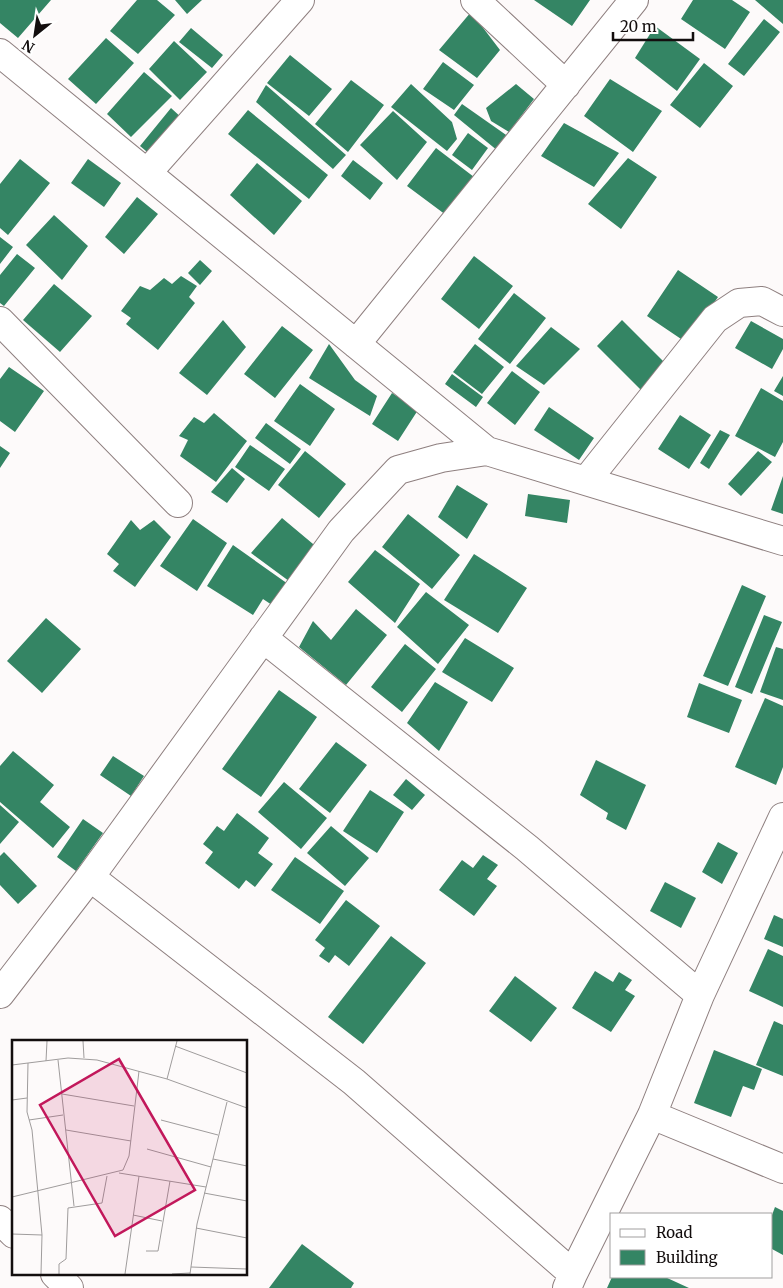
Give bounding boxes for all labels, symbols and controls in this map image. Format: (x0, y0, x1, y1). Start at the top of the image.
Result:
north arrow (10, 10, 60, 60)
scale bar (613, 10, 693, 42)
text: 20 m (620, 17, 657, 36)
text: N (19, 36, 38, 57)
inset map (12, 1040, 248, 1276)
legend (610, 1213, 773, 1278)
text: Road (656, 1223, 692, 1242)
text: Building (656, 1248, 718, 1267)

